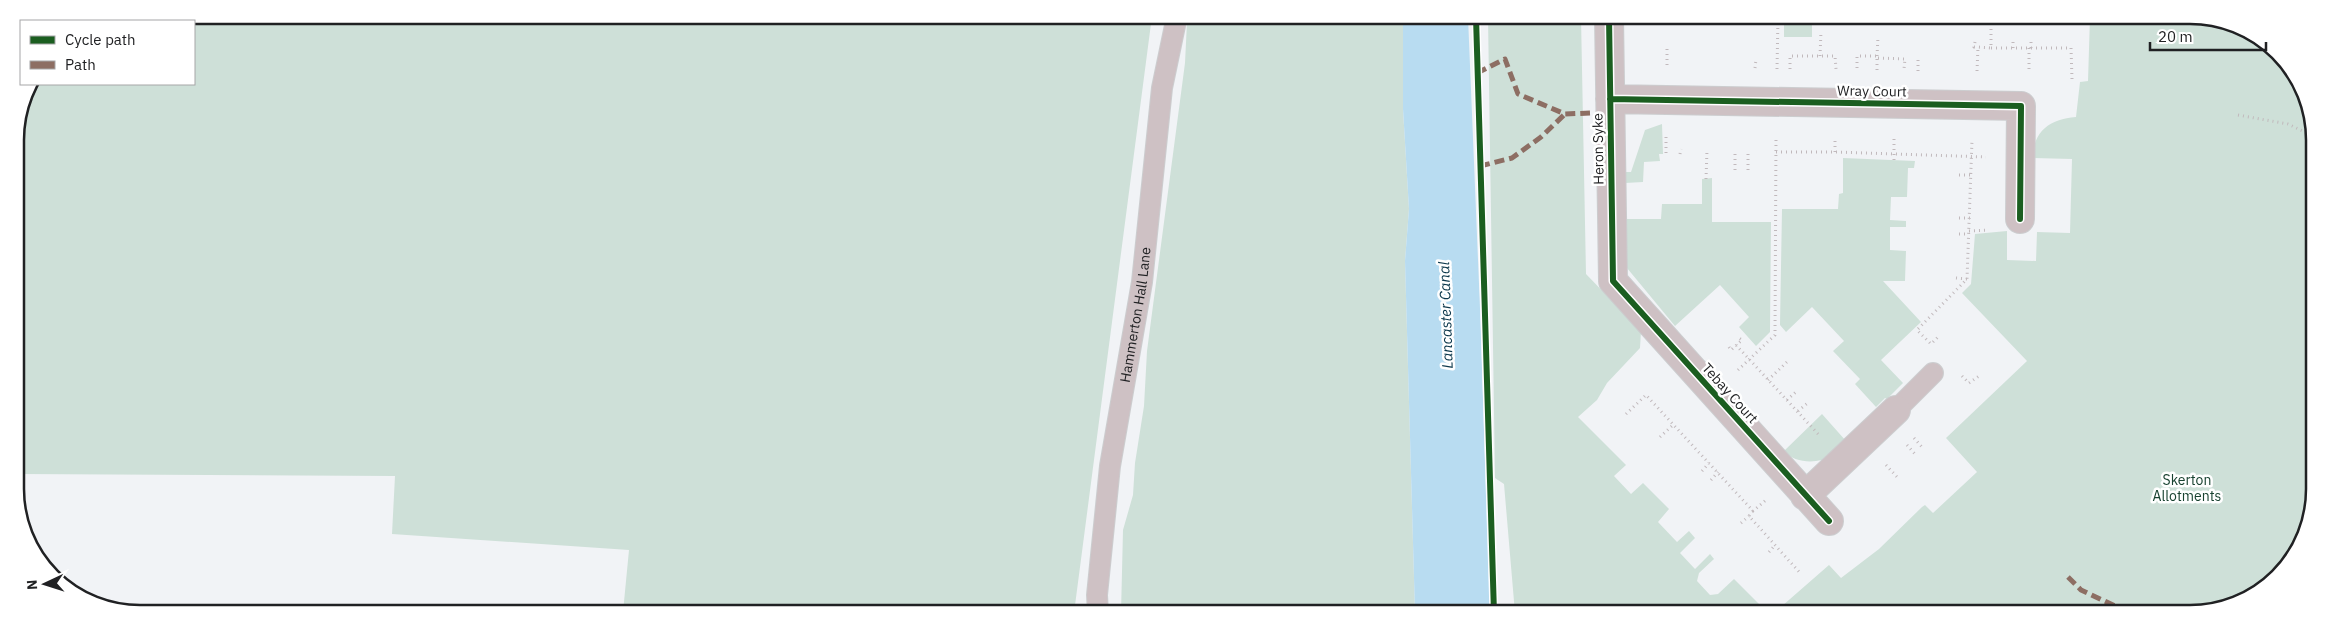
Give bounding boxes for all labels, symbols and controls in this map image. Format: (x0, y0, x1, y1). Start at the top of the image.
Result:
legend (20, 20, 195, 85)
scale bar (2150, 20, 2266, 52)
text: 20 m (2158, 27, 2193, 46)
text: Cycle path (65, 30, 136, 49)
text: Path (65, 55, 96, 74)
street label: Wray Court (1837, 81, 1907, 101)
street label: Heron Syke (1588, 113, 1608, 185)
street label: Hammerton Hall Lane (1116, 246, 1155, 384)
water label: Lancaster Canal (1434, 261, 1457, 369)
street label: Tebay Court (1698, 359, 1762, 427)
park label: Skerton Allotments (2153, 471, 2222, 505)
north arrow (20, 559, 70, 609)
text: N (23, 579, 41, 591)

